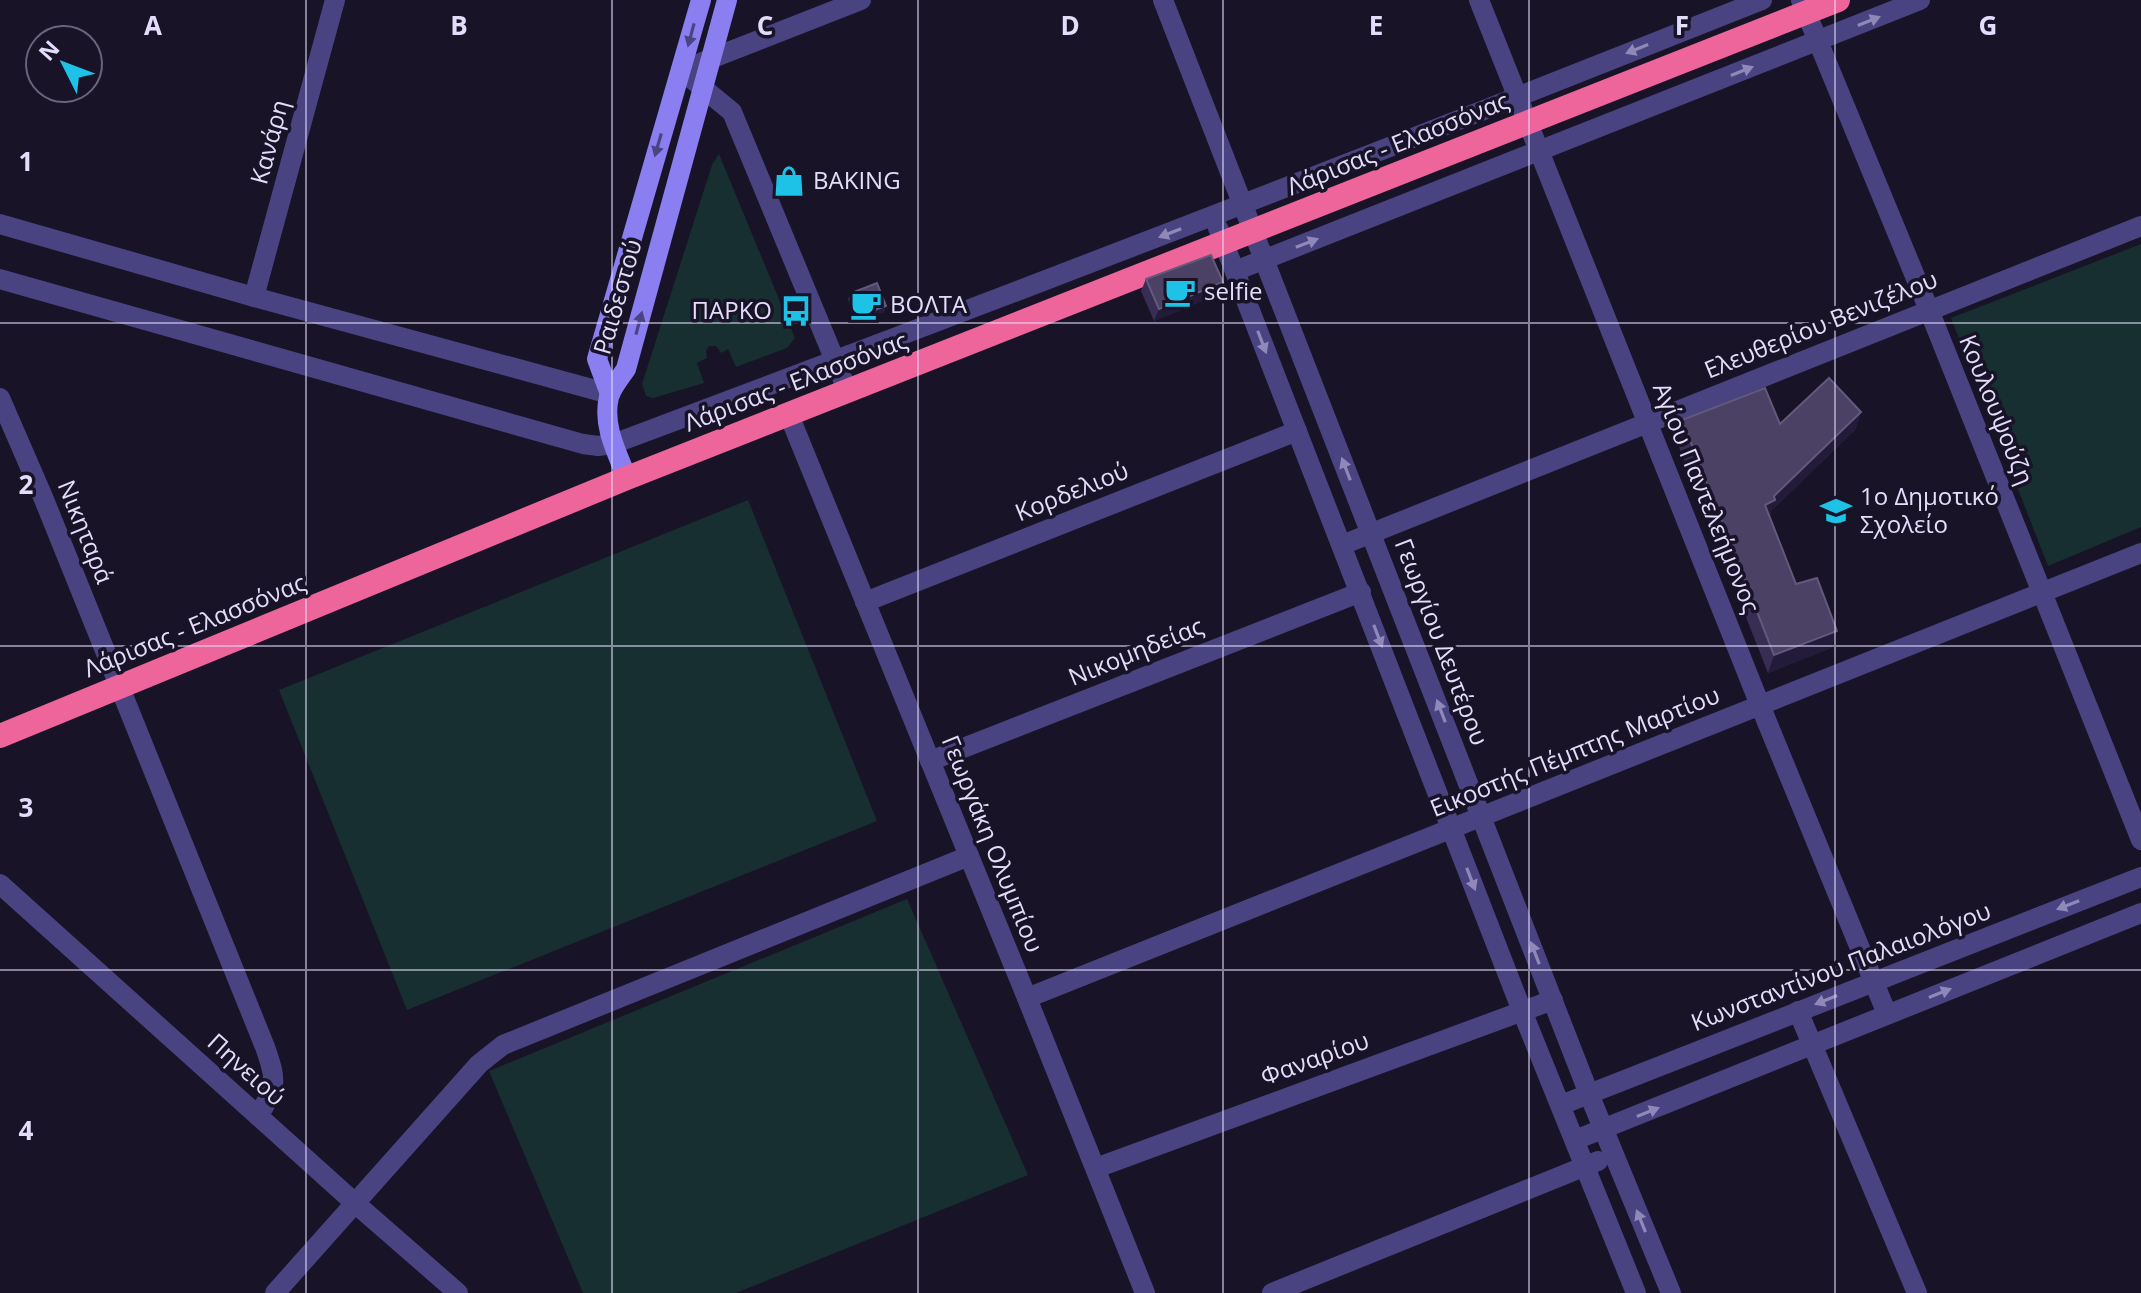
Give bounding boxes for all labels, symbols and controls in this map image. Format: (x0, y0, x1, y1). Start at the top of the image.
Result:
text: A (144, 7, 162, 43)
text: B (450, 7, 468, 43)
text: C (757, 7, 773, 43)
text: D (1060, 7, 1080, 43)
text: E (1369, 7, 1383, 43)
text: F (1675, 7, 1689, 43)
text: G (1979, 7, 1997, 43)
one-way arrow (1857, 14, 1881, 27)
north arrow (24, 24, 104, 104)
one-way arrow (684, 24, 697, 48)
text: N (31, 33, 66, 67)
one-way arrow (1625, 43, 1649, 56)
one-way arrow (1730, 64, 1754, 77)
street label: Λάρισας - Ελασσόνας (1282, 83, 1513, 202)
street label: Κανάρη (241, 96, 296, 187)
one-way arrow (651, 133, 664, 157)
text: 1 (19, 143, 33, 179)
place label: BAKING (813, 163, 901, 196)
shop icon: BAKING (772, 164, 806, 198)
one-way arrow (1158, 227, 1182, 240)
street label: Ραιδεστού (584, 235, 649, 358)
one-way arrow (1295, 236, 1319, 249)
street label: Ελευθερίου Βενιζέλου (1699, 262, 1942, 386)
place label: selfie (1204, 274, 1263, 307)
cafe icon: selfie (1163, 275, 1197, 309)
place label: ΒΟΛΤΑ (890, 287, 968, 320)
cafe icon: ΒΟΛΤΑ (849, 288, 883, 322)
place label: ΠΑΡΚΟ (692, 293, 772, 326)
bus stop icon: ΠΑΡΚΟ (779, 294, 813, 328)
one-way arrow (633, 310, 645, 335)
street label: Λάρισας - Ελασσόνας (679, 323, 912, 438)
street label: Κουλουψούζη (1952, 329, 2042, 489)
one-way arrow (1256, 330, 1269, 354)
street label: Αγίου Παντελεήμονος (1646, 377, 1769, 618)
street label: Κορδελιού (1010, 453, 1133, 528)
one-way arrow (1339, 457, 1352, 481)
text: 2 (19, 466, 34, 502)
street label: Νικηταρά (51, 475, 122, 588)
place label: 1o Δημοτικό Σχολείο (1860, 479, 1999, 540)
school or university icon: 1o Δημοτικό Σχολείο (1819, 494, 1853, 528)
street label: Γεωργίου Δευτέρου (1388, 533, 1497, 750)
street label: Λάρισας - Ελασσόνας (79, 565, 310, 684)
street label: Νικομηδείας (1063, 609, 1208, 693)
one-way arrow (1372, 624, 1385, 648)
street label: Εικοστής Πέμπτης Μαρτίου (1425, 677, 1724, 824)
one-way arrow (1434, 699, 1447, 723)
street label: Γεωργάκη Ολυμπίου (935, 730, 1052, 957)
text: 3 (19, 789, 33, 825)
one-way arrow (1465, 867, 1478, 891)
street label: Κωνσταντίνου Παλαιολόγου (1686, 893, 1995, 1038)
one-way arrow (2056, 899, 2080, 912)
one-way arrow (1528, 941, 1541, 965)
one-way arrow (1928, 986, 1952, 999)
one-way arrow (1814, 994, 1838, 1007)
street label: Φαναρίου (1256, 1023, 1373, 1092)
street label: Πηνειού (201, 1025, 293, 1113)
one-way arrow (1636, 1105, 1660, 1118)
text: 4 (19, 1112, 34, 1148)
one-way arrow (1634, 1209, 1647, 1233)

